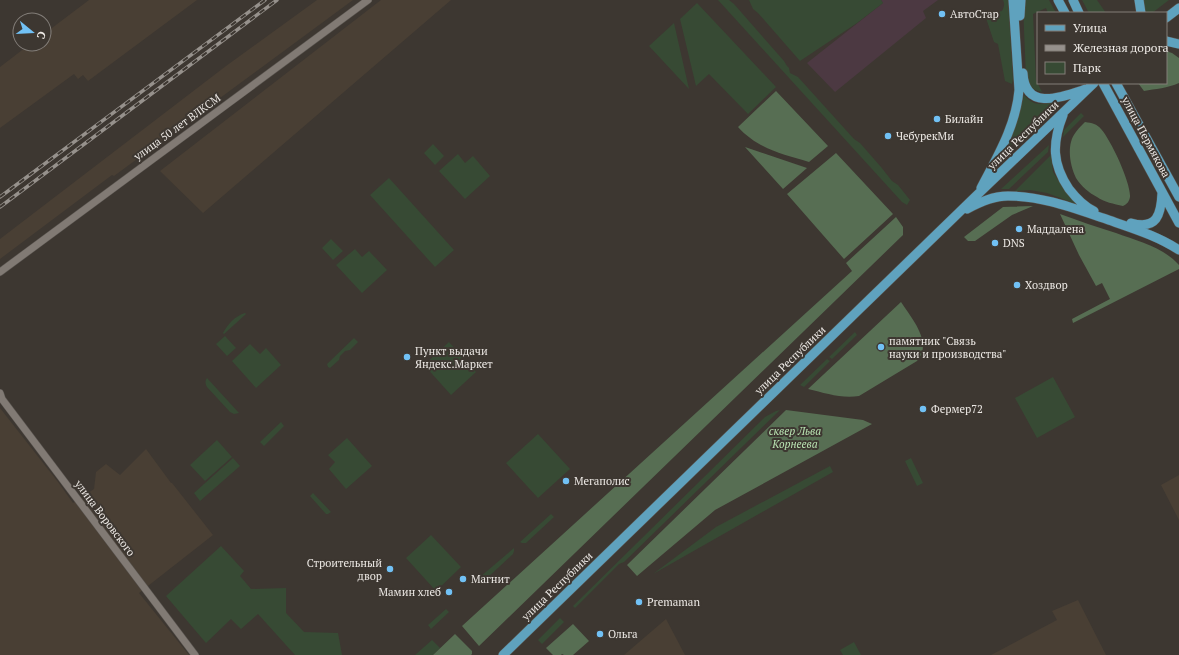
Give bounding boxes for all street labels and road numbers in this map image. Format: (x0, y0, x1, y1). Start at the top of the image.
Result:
street label: улица 50 лет ВЛКСМ (130, 91, 224, 164)
street label: улица Пермякова (1118, 93, 1173, 180)
street label: улица Республики (984, 97, 1062, 173)
street label: улица Республики (751, 322, 829, 398)
street label: улица Воровского (71, 476, 138, 559)
street label: улица Республики (518, 548, 596, 624)

